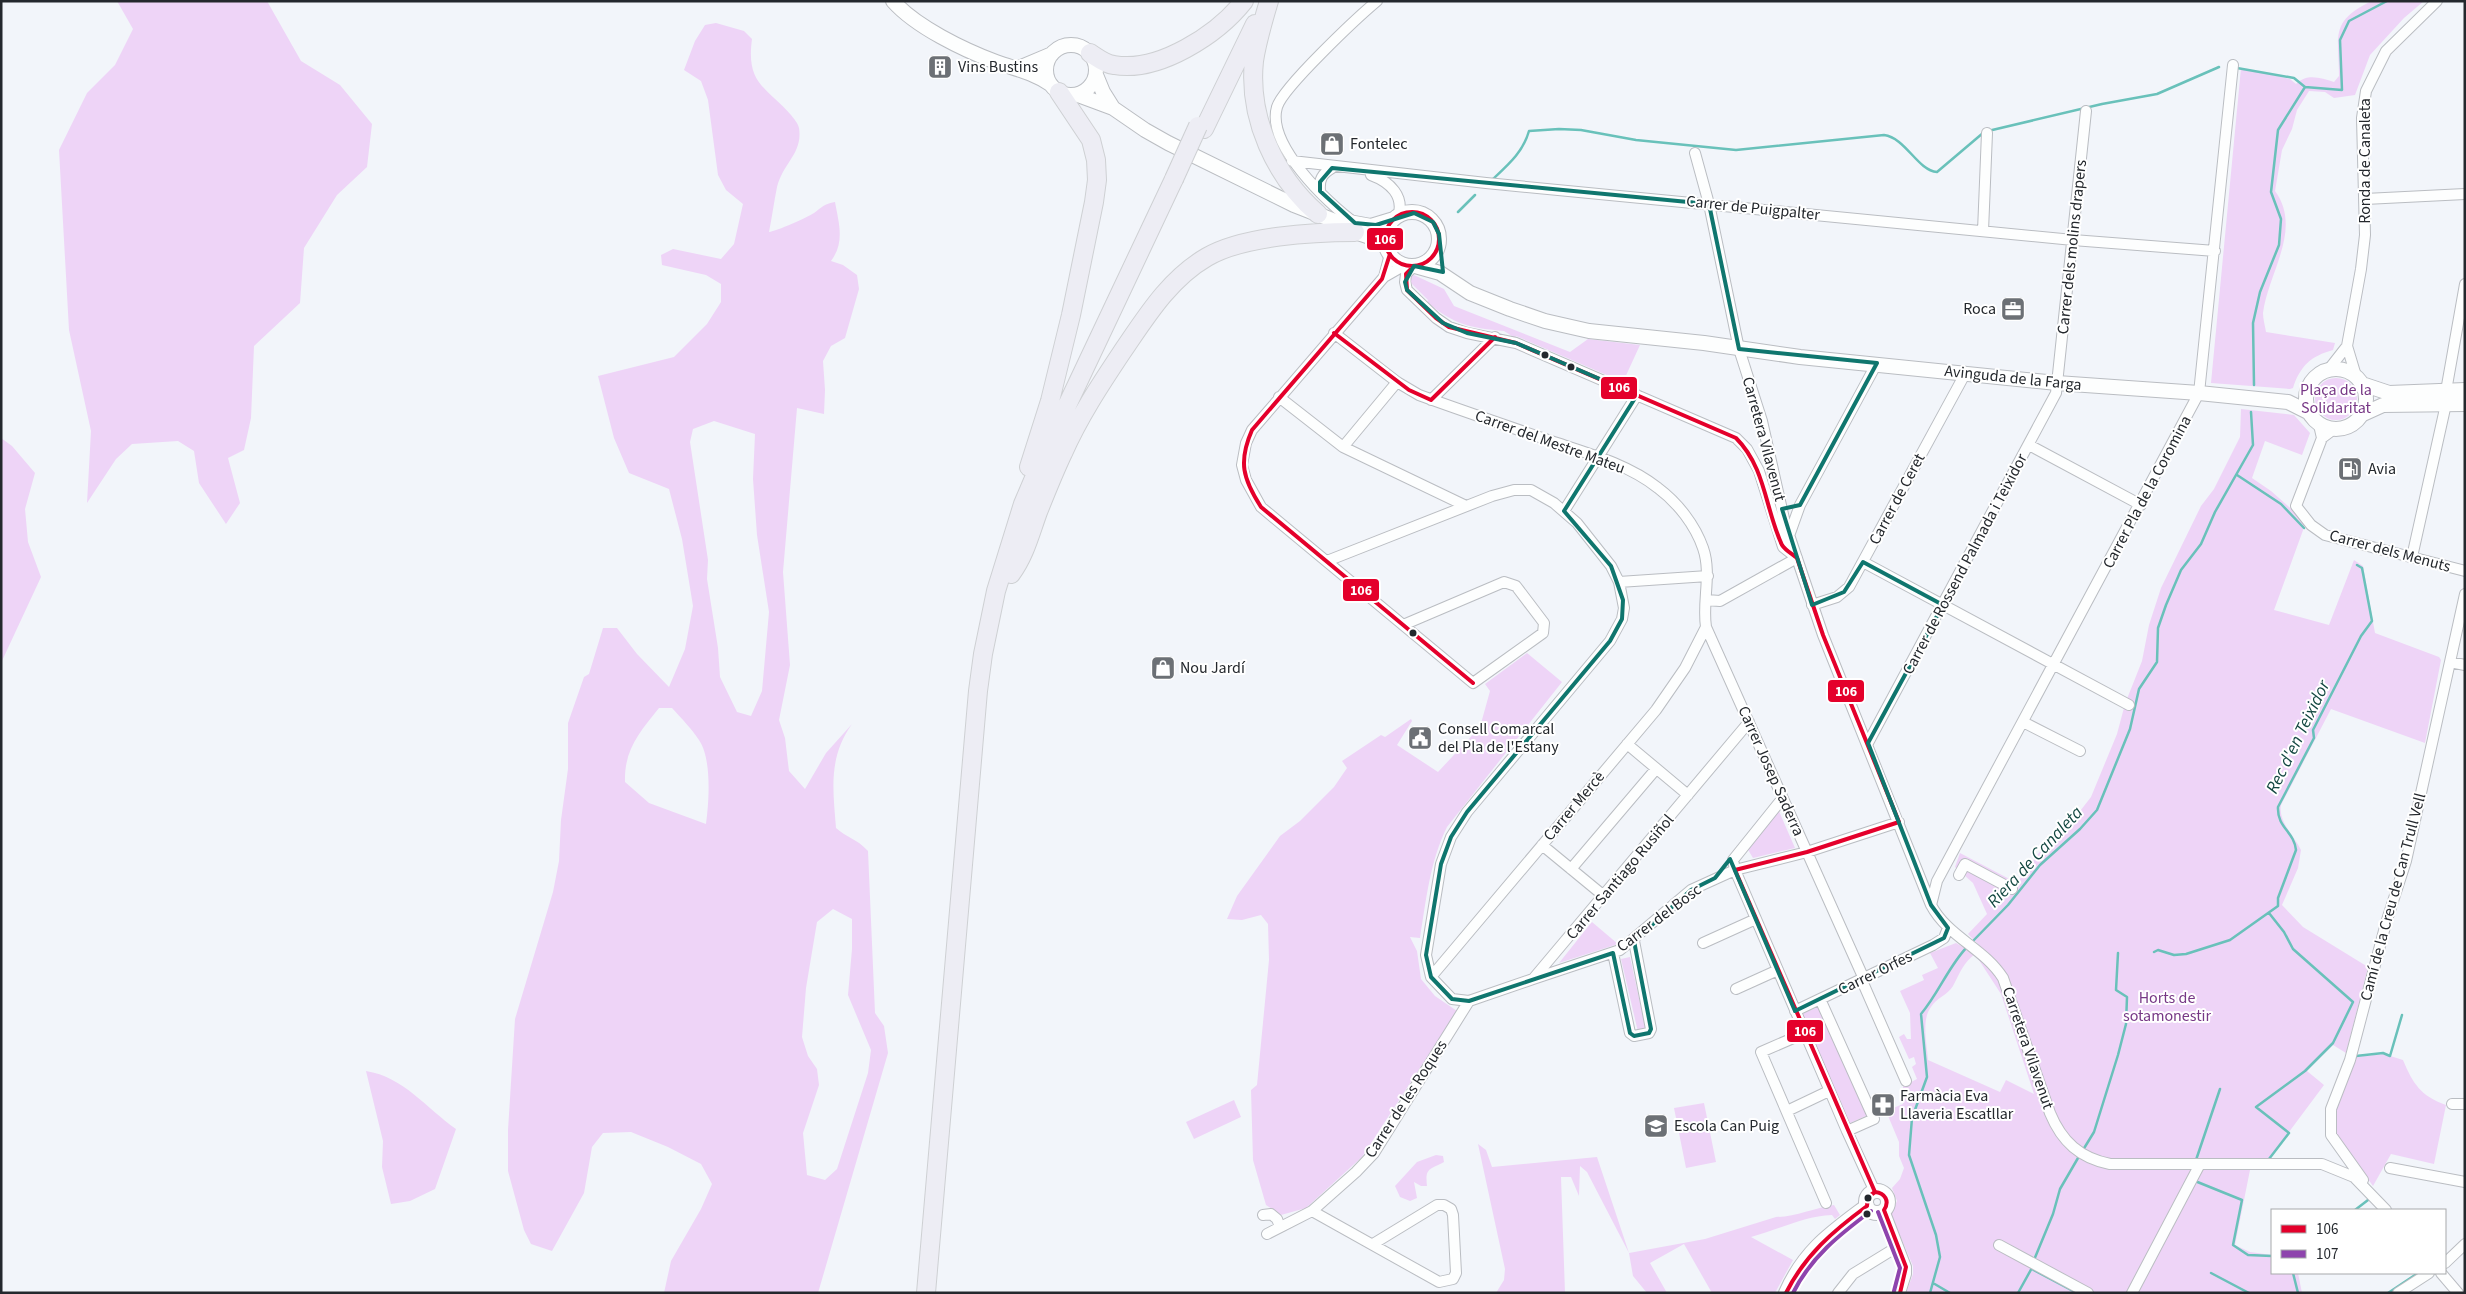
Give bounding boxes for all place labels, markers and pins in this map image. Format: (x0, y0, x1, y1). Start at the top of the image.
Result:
building icon: Vins Bustins (927, 54, 953, 80)
place label: Vins Bustins (958, 56, 1038, 78)
shop icon: Fontelec (1319, 131, 1345, 157)
place label: Fontelec (1350, 133, 1408, 155)
office icon: Roca (2000, 296, 2026, 322)
place label: Roca (1963, 298, 1996, 320)
unlabelled marker (1540, 350, 1550, 360)
unlabelled marker (1566, 362, 1576, 372)
fuel station icon: Avia (2337, 456, 2363, 482)
place label: Avia (2368, 458, 2396, 480)
unlabelled marker (1408, 628, 1418, 638)
shop icon: Nou Jardí (1150, 655, 1176, 681)
place label: Nou Jardí (1180, 657, 1246, 679)
place label: Consell Comarcal del Pla de l'Estany (1438, 718, 1559, 758)
public building icon: Consell Comarcal del Pla de l'Estany (1407, 725, 1433, 751)
place label: Farmàcia Eva Llaveria Escatllar (1900, 1085, 2014, 1125)
pharmacy icon: Farmàcia Eva Llaveria Escatllar (1870, 1092, 1896, 1118)
school or university icon: Escola Can Puig (1643, 1113, 1669, 1139)
place label: Escola Can Puig (1674, 1115, 1779, 1137)
unlabelled marker (1863, 1193, 1873, 1203)
unlabelled marker (1862, 1209, 1872, 1219)

